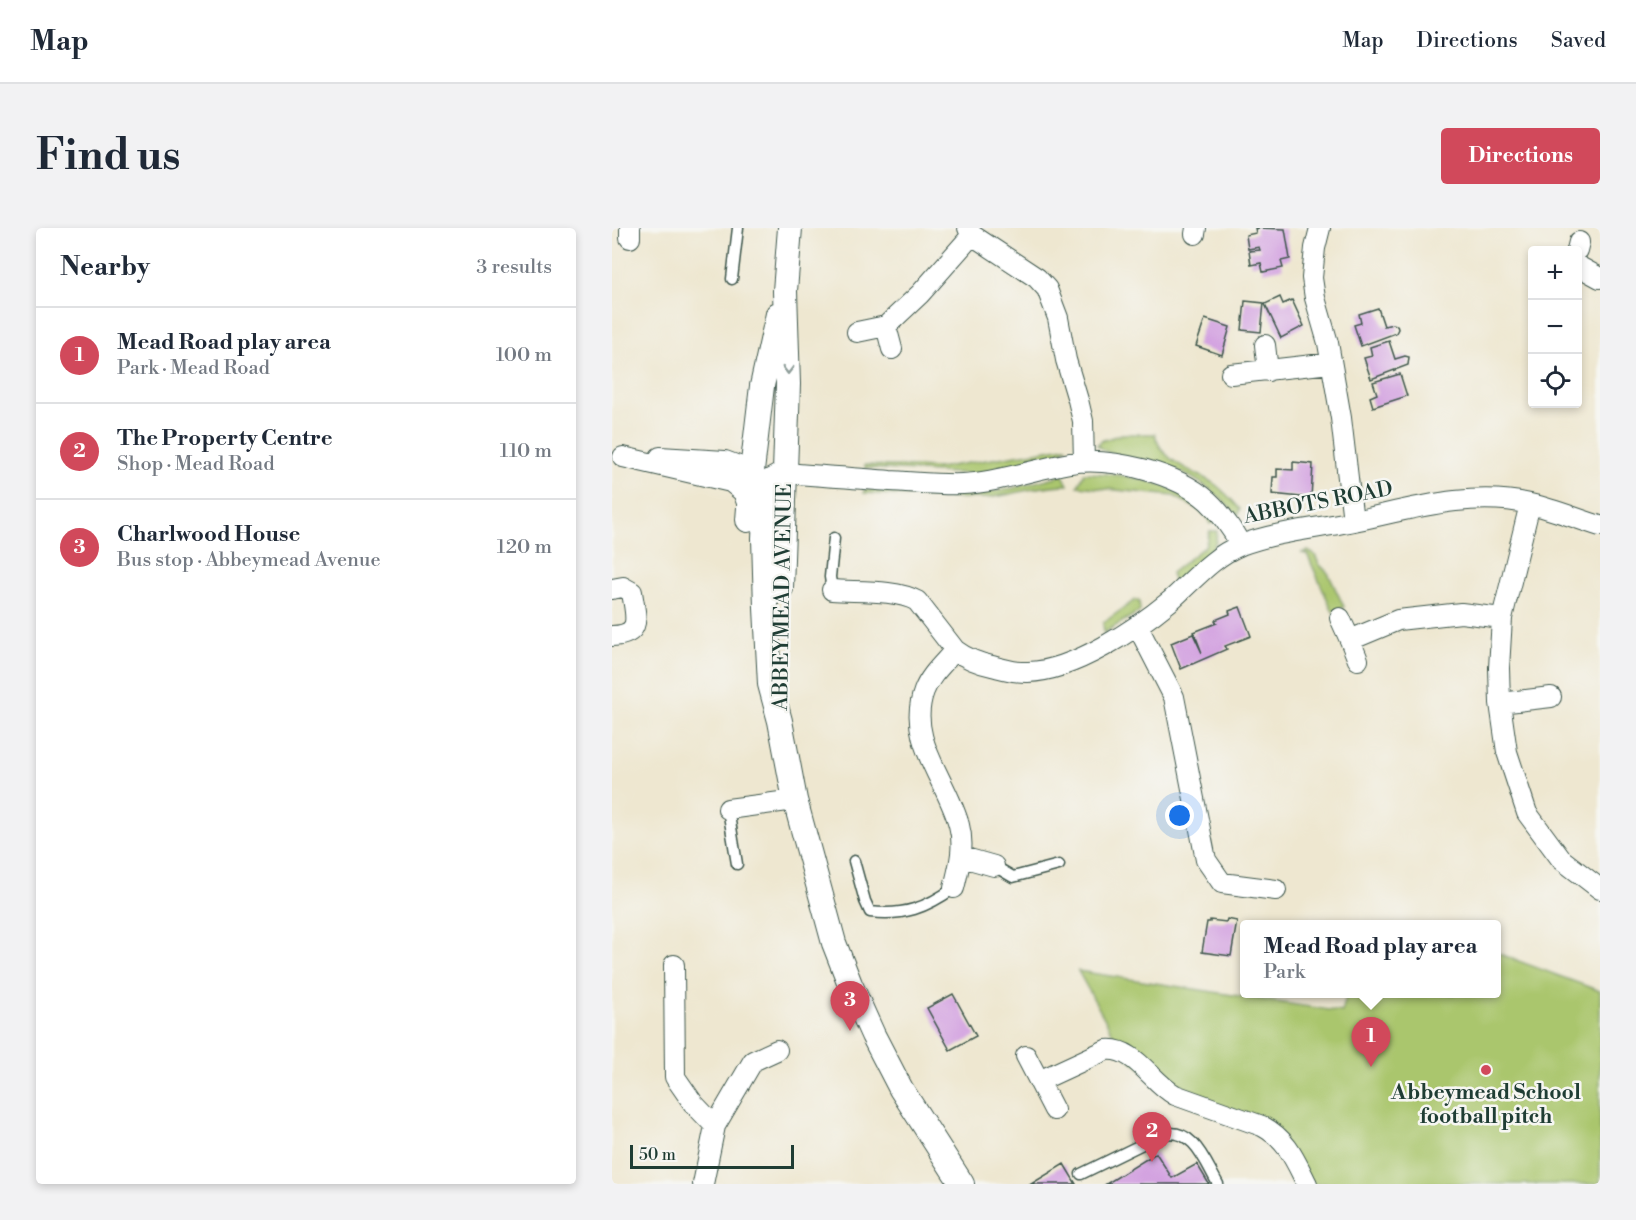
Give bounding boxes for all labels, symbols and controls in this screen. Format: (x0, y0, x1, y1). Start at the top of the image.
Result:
text: Map (30, 24, 89, 59)
text: Map (1342, 28, 1384, 54)
text: Directions (1417, 28, 1518, 54)
text: Saved (1551, 28, 1606, 54)
button: Directions (1441, 128, 1600, 184)
text: Find us (36, 130, 180, 183)
map controls (1528, 246, 1582, 408)
button: + (1528, 246, 1582, 300)
text: Nearby (60, 251, 150, 283)
text: 3 results (476, 255, 552, 280)
button: − (1528, 300, 1582, 354)
text: Mead Road play area (117, 329, 331, 356)
text: 1 (75, 343, 84, 368)
text: 100 m (496, 343, 552, 368)
button: locate (1528, 354, 1582, 408)
text: Park · Mead Road (117, 356, 270, 381)
one-way arrow (782, 366, 794, 375)
text: The Property Centre (117, 425, 333, 452)
text: 2 (73, 439, 86, 464)
text: 110 m (500, 439, 552, 464)
text: Shop · Mead Road (117, 452, 275, 477)
street label: ABBOTS ROAD (1240, 476, 1395, 530)
street label: ABBEYMEAD AVENUE (768, 483, 798, 712)
text: Charlwood House (117, 521, 300, 548)
text: 3 (73, 535, 86, 560)
text: 120 m (497, 535, 552, 560)
text: Bus stop · Abbeymead Avenue (117, 548, 381, 573)
your location (1165, 801, 1194, 830)
popup (1240, 920, 1501, 998)
text: Mead Road play area (1263, 933, 1478, 960)
text: Park (1263, 960, 1305, 985)
pin: 3 (830, 982, 870, 1031)
pin: 1 (1352, 1018, 1390, 1067)
marker: Abbeymead School football pitch (1479, 1063, 1493, 1077)
place label: Abbeymead School football pitch (1390, 1080, 1581, 1130)
pin: 2 (1132, 1112, 1172, 1162)
scale bar (630, 1142, 794, 1170)
text: 50 m (639, 1145, 676, 1165)

